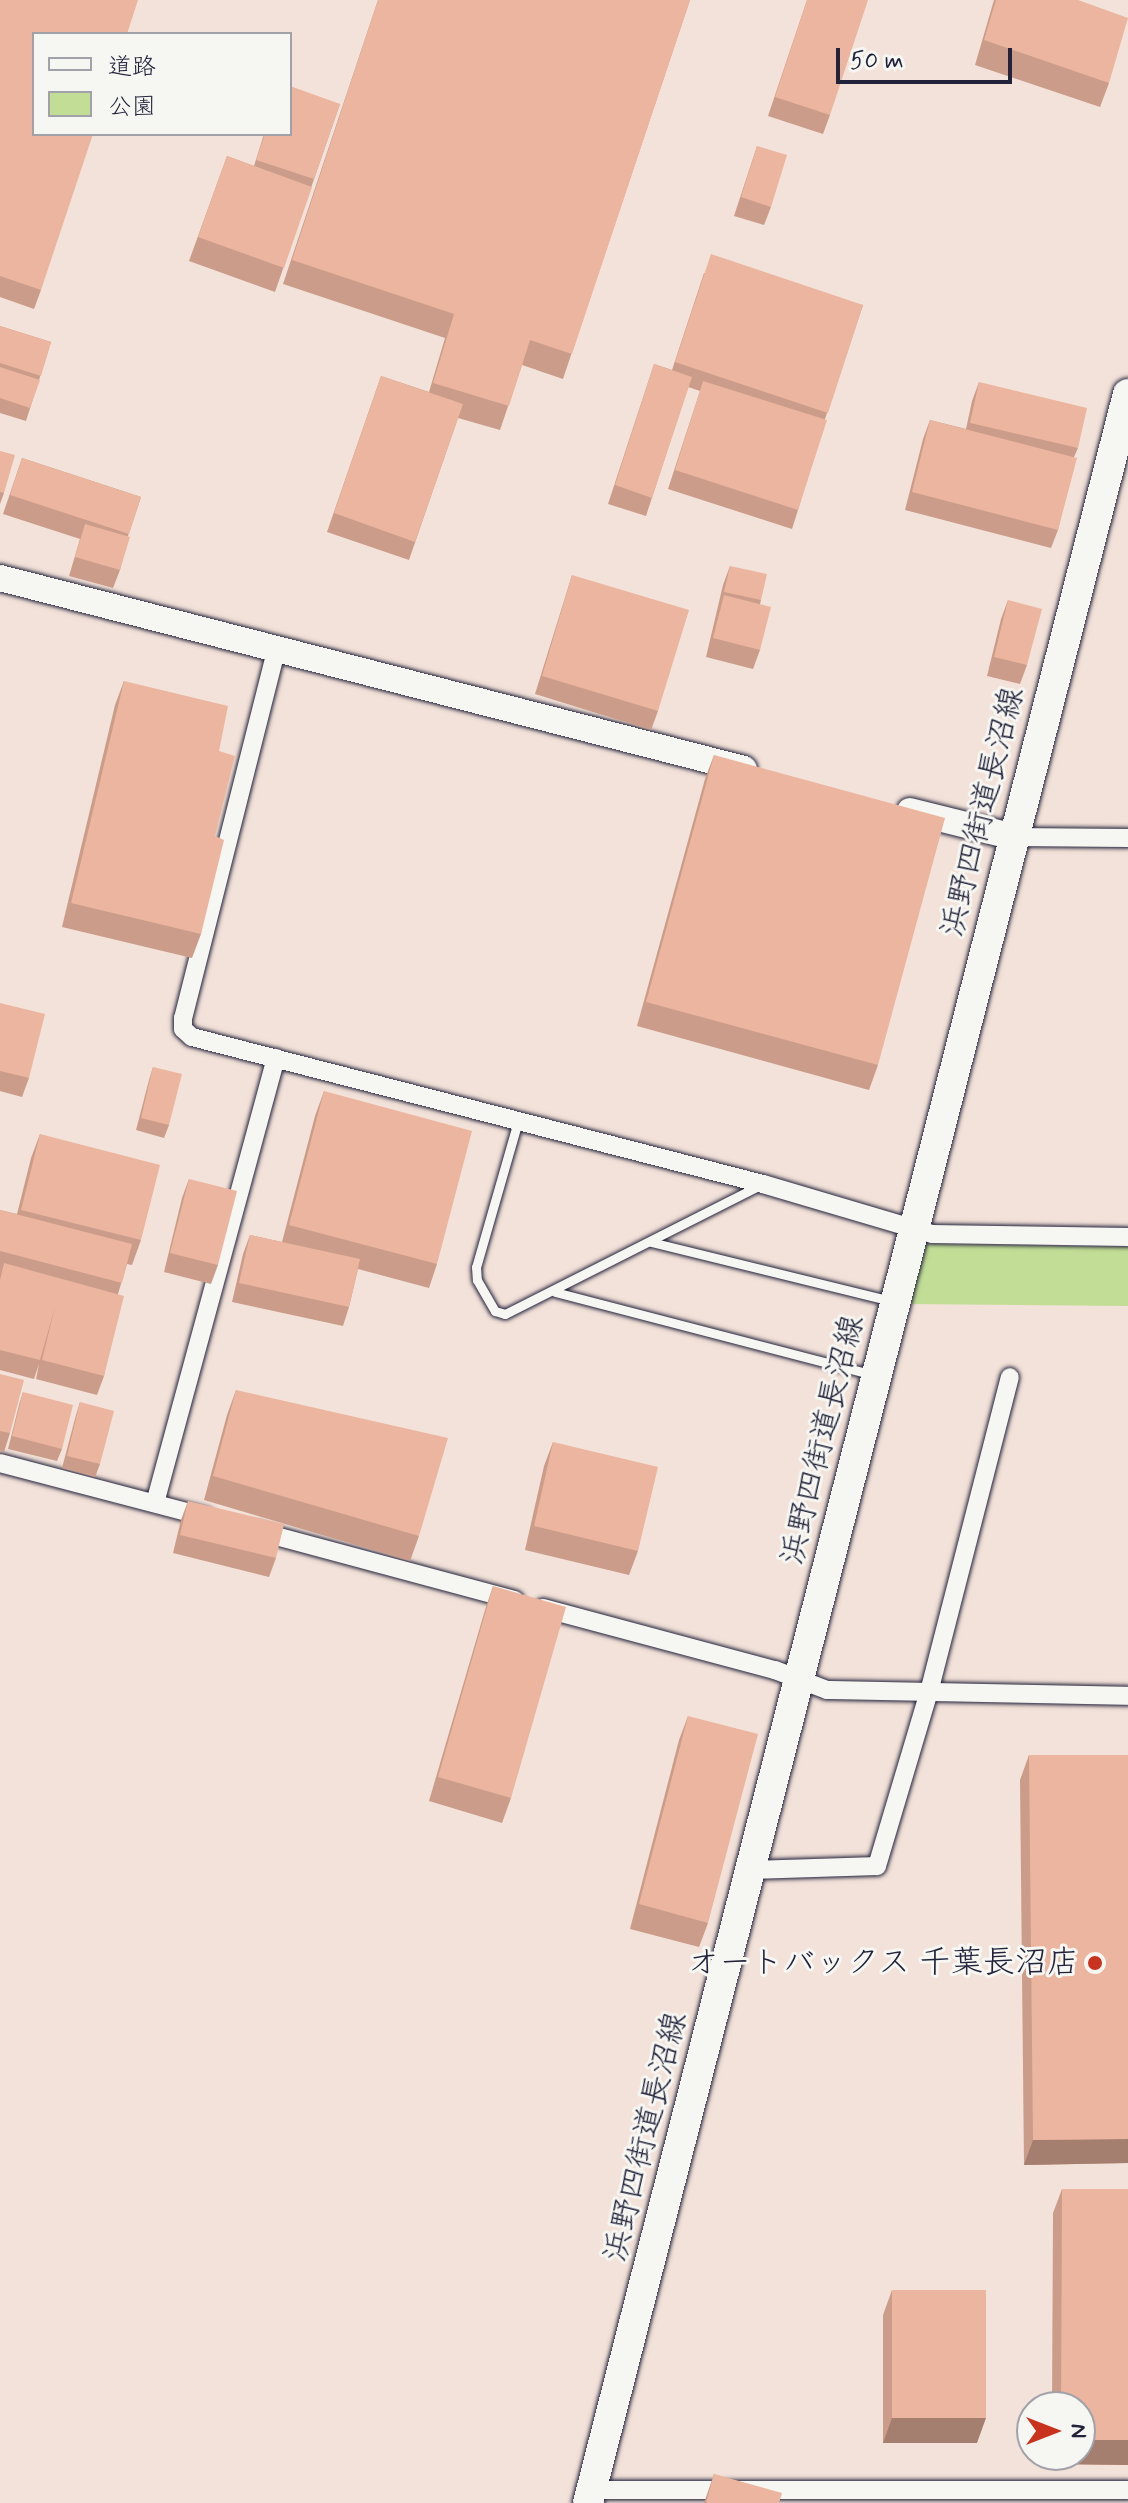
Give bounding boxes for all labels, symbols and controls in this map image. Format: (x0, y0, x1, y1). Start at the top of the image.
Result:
legend (32, 32, 292, 136)
scale bar (840, 32, 1016, 82)
text: 50 m (850, 46, 904, 77)
text: 道路 (108, 52, 156, 83)
text: 公園 (108, 92, 156, 123)
street label: 浜野四街道長沼線 (933, 683, 1033, 941)
street label: 浜野四街道長沼線 (773, 1311, 873, 1569)
place label: オートバックス 千葉長沼店 (686, 1944, 1079, 1982)
marker: オートバックス 千葉長沼店 (1086, 1954, 1104, 1972)
street label: 浜野四街道長沼線 (596, 2008, 696, 2266)
north arrow (1016, 2391, 1096, 2471)
text: N (1064, 2424, 1092, 2438)

